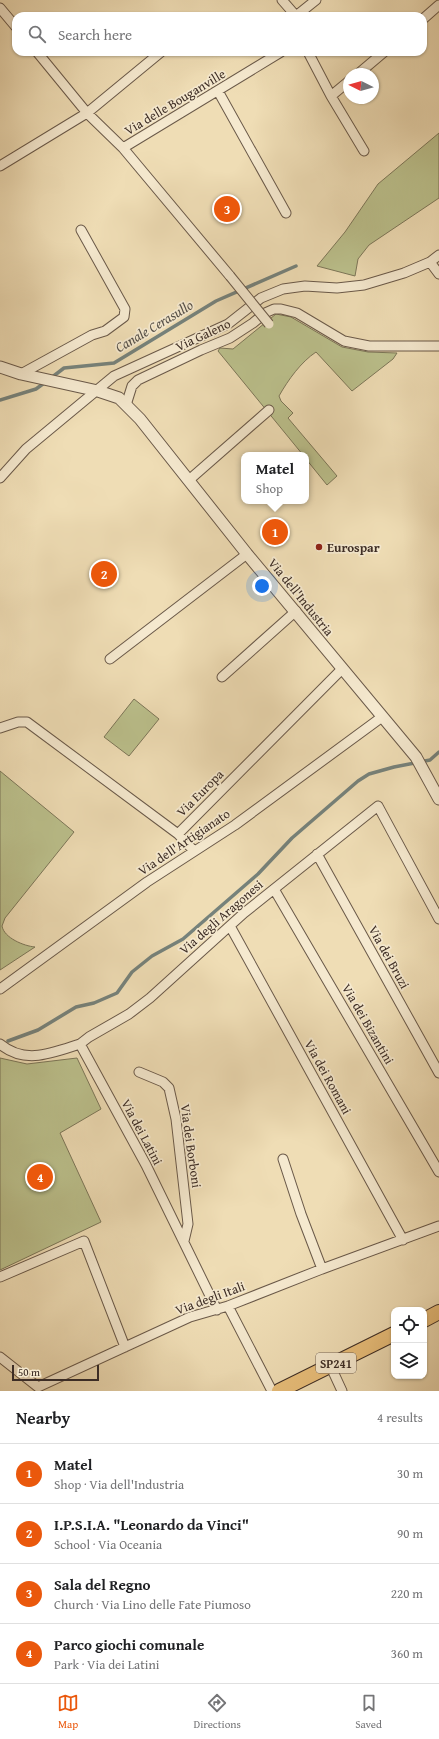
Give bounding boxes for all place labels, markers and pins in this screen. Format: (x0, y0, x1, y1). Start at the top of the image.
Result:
pin: 3 (214, 194, 240, 224)
pin: 1 (262, 517, 288, 547)
place label: Eurospar (327, 538, 380, 557)
marker: Eurospar (314, 542, 324, 552)
pin: 2 (91, 559, 117, 589)
pin: 4 (27, 1162, 53, 1192)

